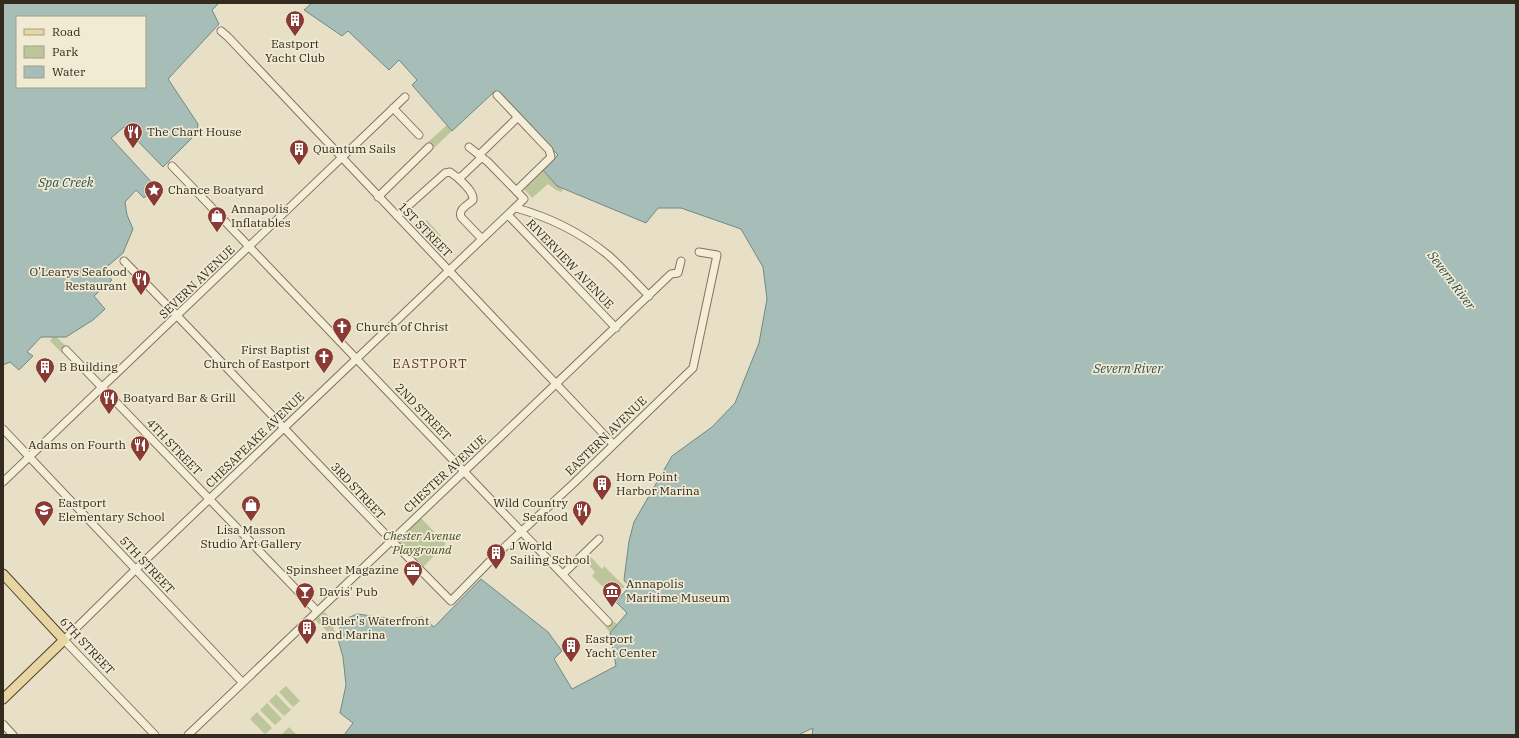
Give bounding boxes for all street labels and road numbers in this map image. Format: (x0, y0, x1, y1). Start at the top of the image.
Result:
street label: 1ST STREET (395, 199, 455, 260)
street label: RIVERVIEW AVENUE (524, 216, 617, 312)
street label: SEVERN AVENUE (156, 242, 238, 322)
street label: 2ND STREET (392, 380, 455, 444)
street label: CHESAPEAKE AVENUE (202, 389, 307, 491)
street label: EASTERN AVENUE (562, 393, 650, 478)
street label: 4TH STREET (144, 415, 205, 478)
street label: CHESTER AVENUE (400, 432, 489, 516)
street label: 3RD STREET (328, 459, 389, 522)
street label: 5TH STREET (117, 533, 178, 597)
street label: 6TH STREET (57, 614, 118, 678)

